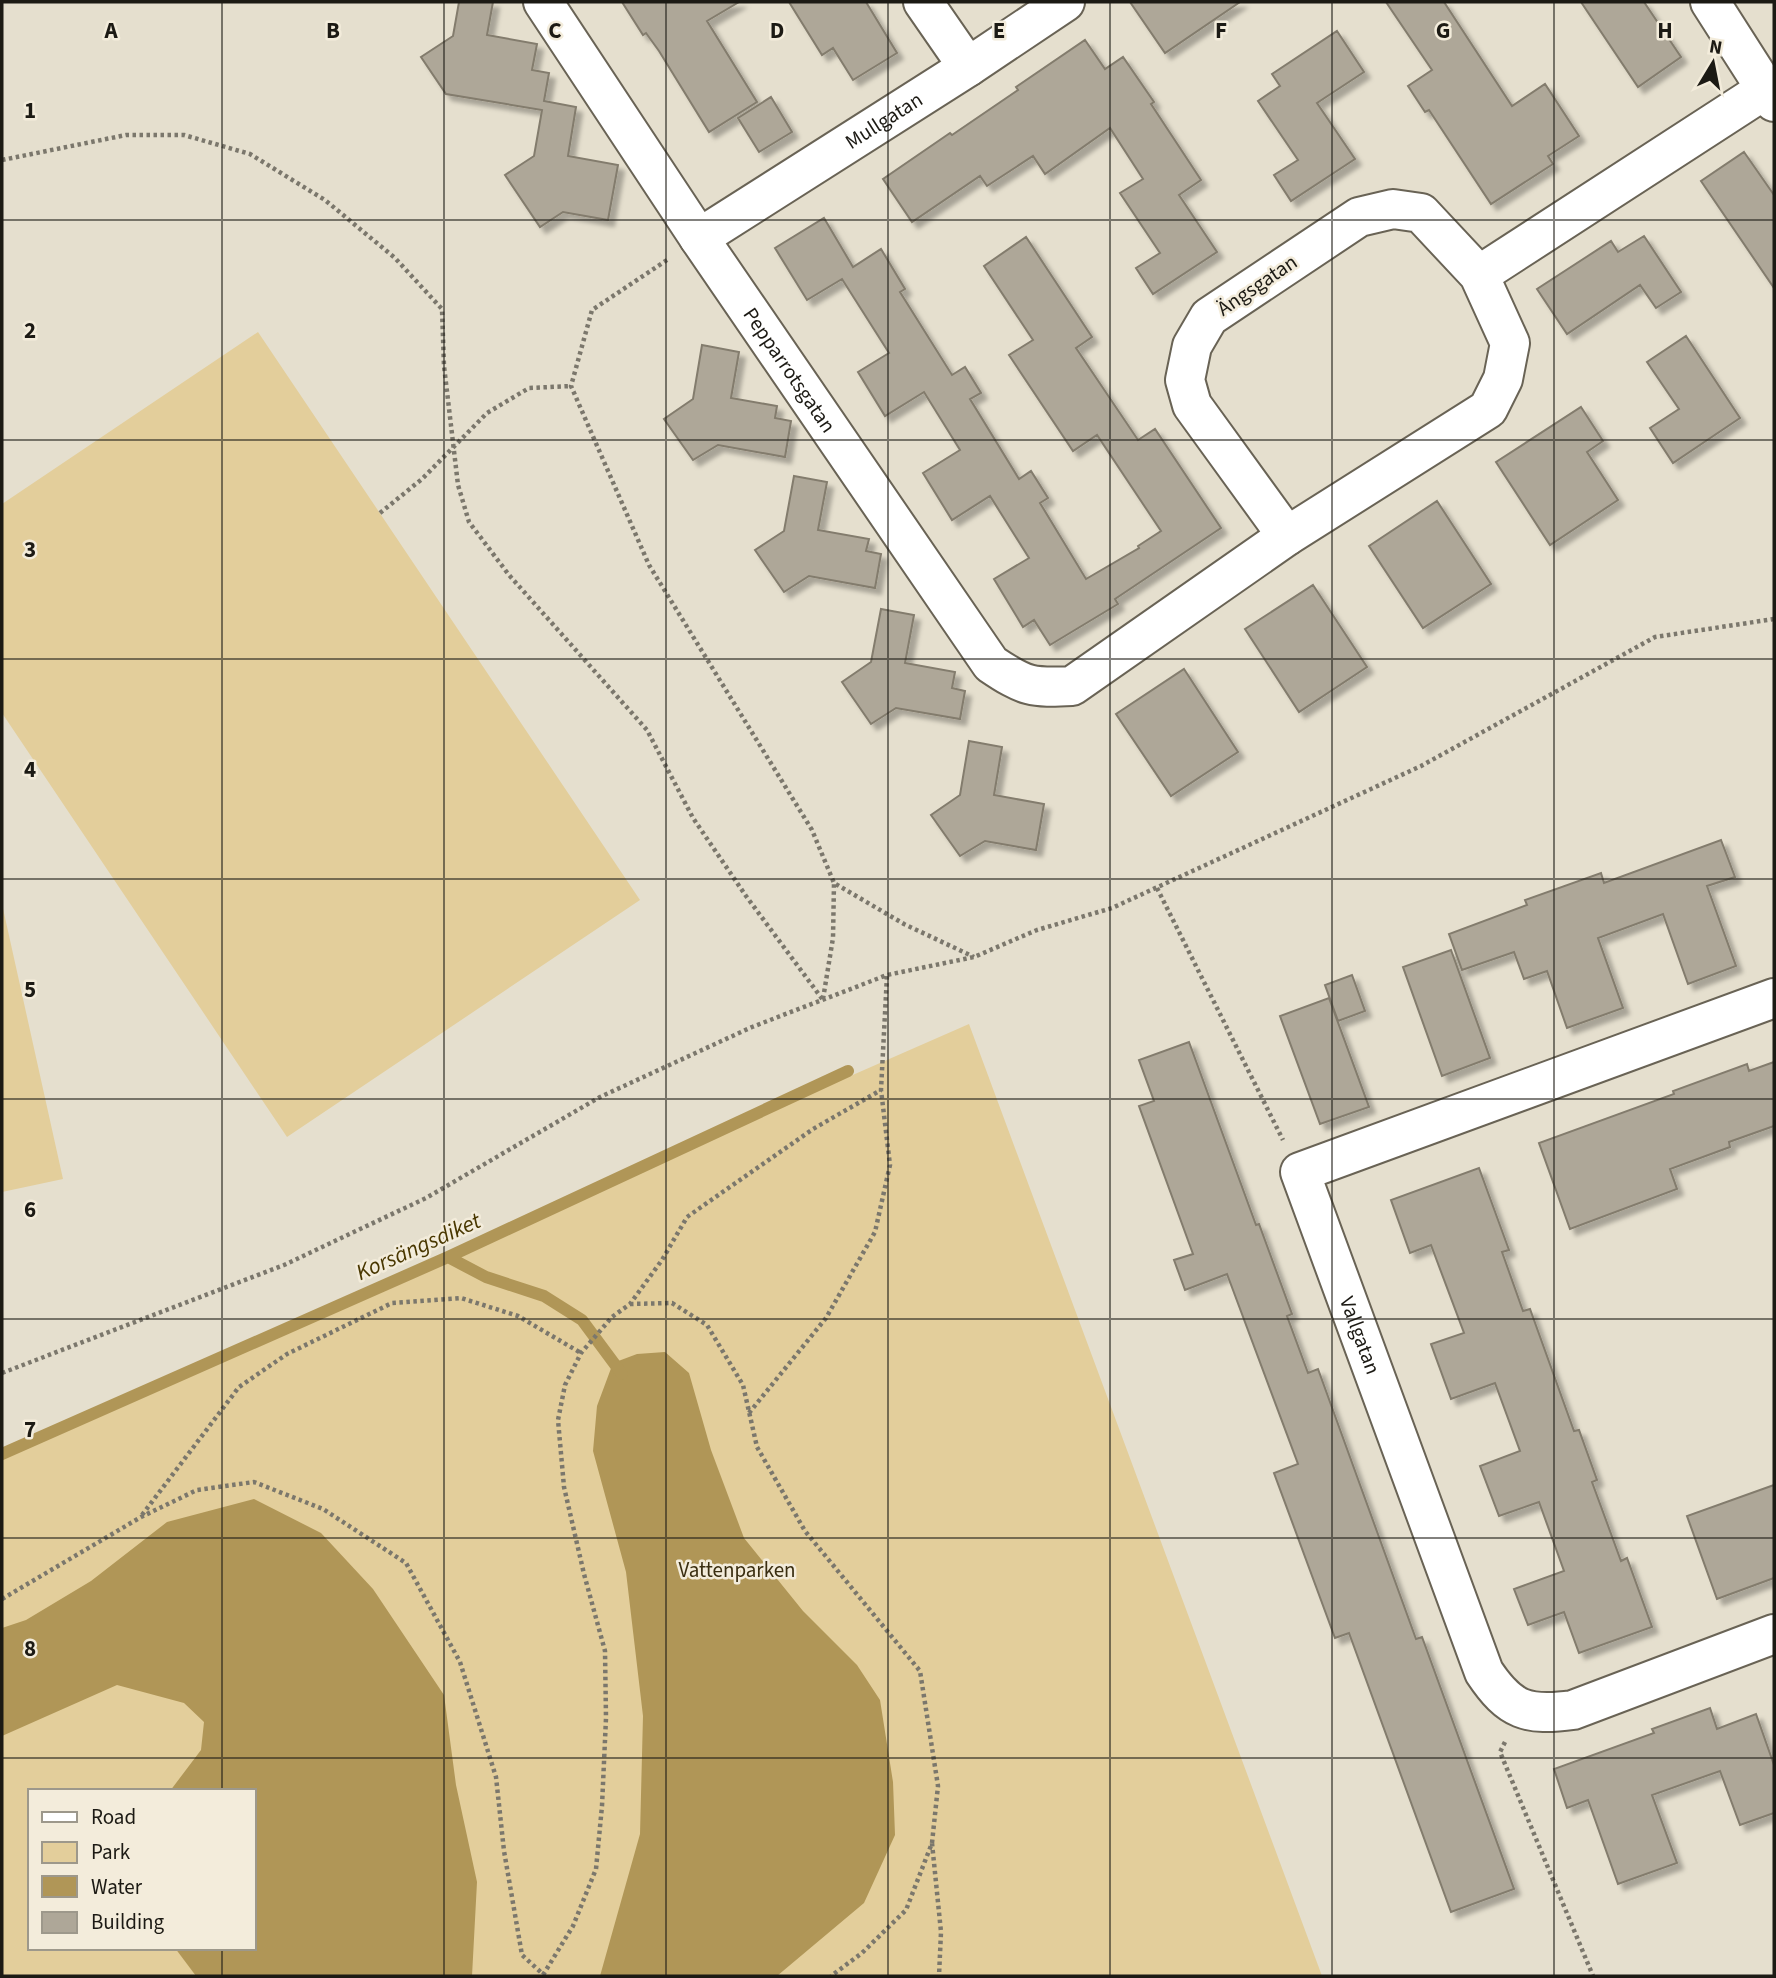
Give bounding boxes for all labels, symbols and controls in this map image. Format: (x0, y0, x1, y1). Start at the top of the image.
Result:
text: A (103, 14, 118, 47)
text: B (326, 14, 340, 47)
text: C (548, 14, 562, 47)
text: D (770, 14, 784, 47)
text: E (993, 14, 1005, 47)
text: F (1215, 14, 1227, 47)
text: G (1436, 14, 1450, 47)
text: H (1657, 14, 1673, 47)
north arrow (1678, 28, 1748, 98)
text: N (1707, 33, 1724, 62)
street label: Mullgatan (839, 85, 928, 156)
text: 1 (24, 94, 36, 127)
street label: Ängsgatan (1211, 247, 1303, 323)
street label: Pepparrotsgatan (736, 301, 843, 439)
text: 2 (24, 314, 36, 347)
text: 3 (24, 533, 36, 566)
text: 4 (24, 753, 36, 786)
text: 5 (24, 973, 36, 1006)
text: 6 (24, 1193, 36, 1226)
water label: Korsängsdiket (350, 1204, 486, 1289)
street label: Vallgatan (1332, 1292, 1388, 1379)
text: 7 (24, 1413, 36, 1446)
park label: Vattenparken (678, 1555, 796, 1585)
text: 8 (24, 1632, 36, 1665)
legend (28, 1789, 256, 1950)
text: Road (91, 1802, 136, 1832)
text: Park (91, 1837, 131, 1867)
text: Water (91, 1872, 143, 1902)
text: Building (91, 1907, 165, 1937)

